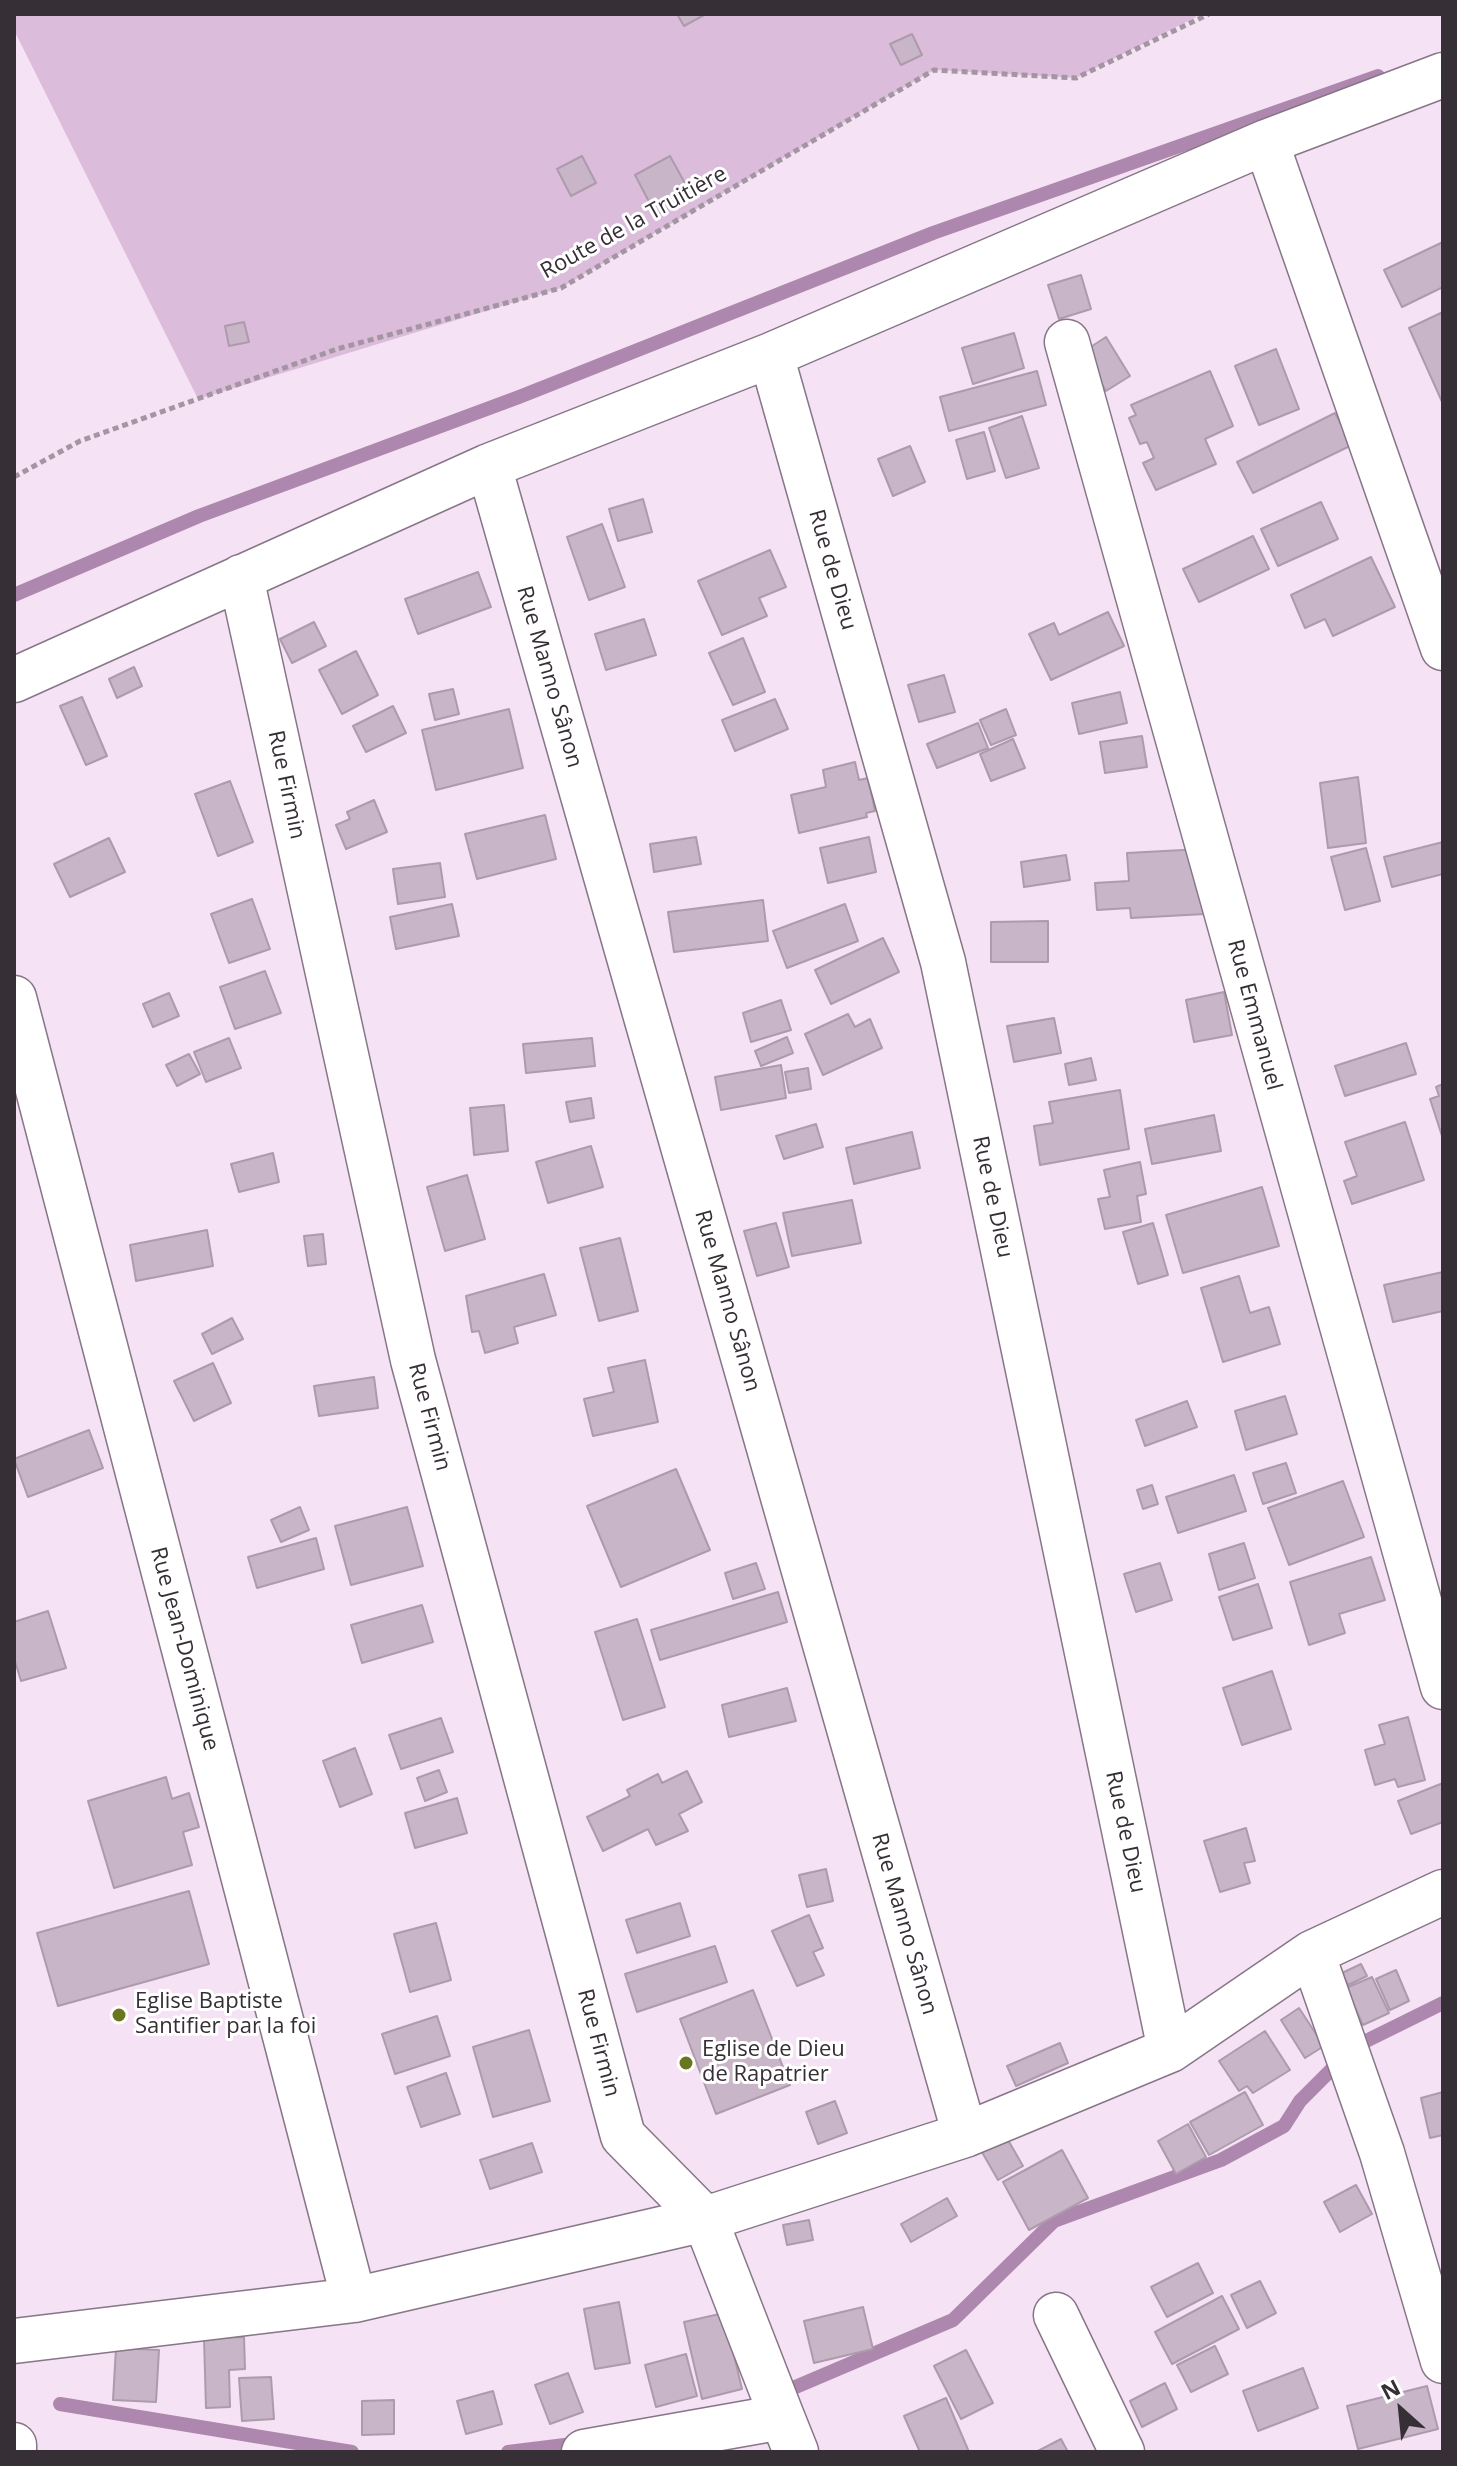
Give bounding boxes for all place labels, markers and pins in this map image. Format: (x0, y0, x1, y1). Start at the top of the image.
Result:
place label: Eglise Baptiste Santifier par la foi (135, 1989, 316, 2040)
marker: Eglise Baptiste Santifier par la foi (110, 2006, 128, 2024)
place label: Eglise de Dieu de Rapatrier (702, 2037, 845, 2088)
marker: Eglise de Dieu de Rapatrier (677, 2054, 695, 2072)

